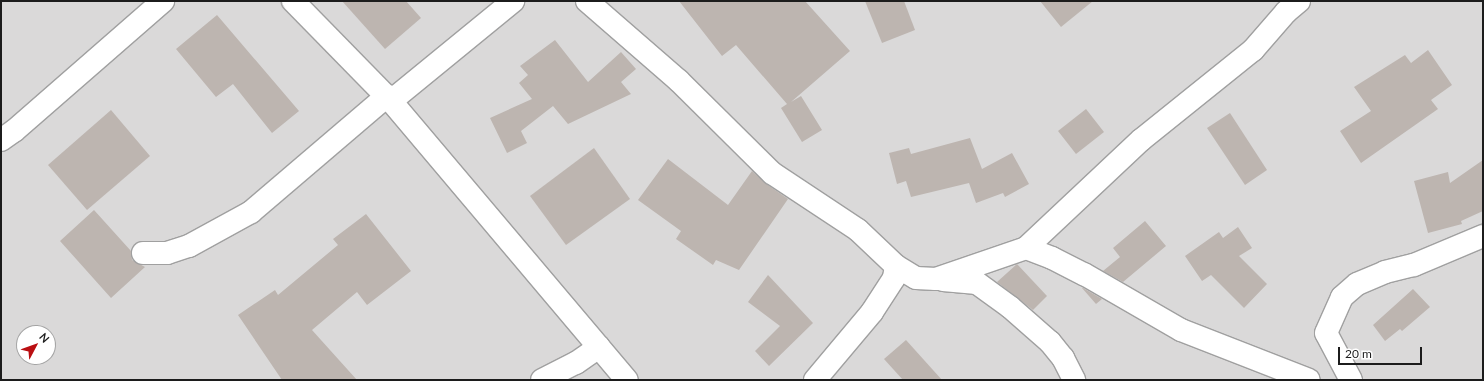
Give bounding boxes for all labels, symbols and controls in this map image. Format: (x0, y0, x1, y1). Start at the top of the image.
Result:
north arrow (16, 325, 56, 365)
text: N (37, 330, 52, 345)
scale bar (1340, 339, 1424, 365)
text: 20 m (1345, 346, 1372, 361)

